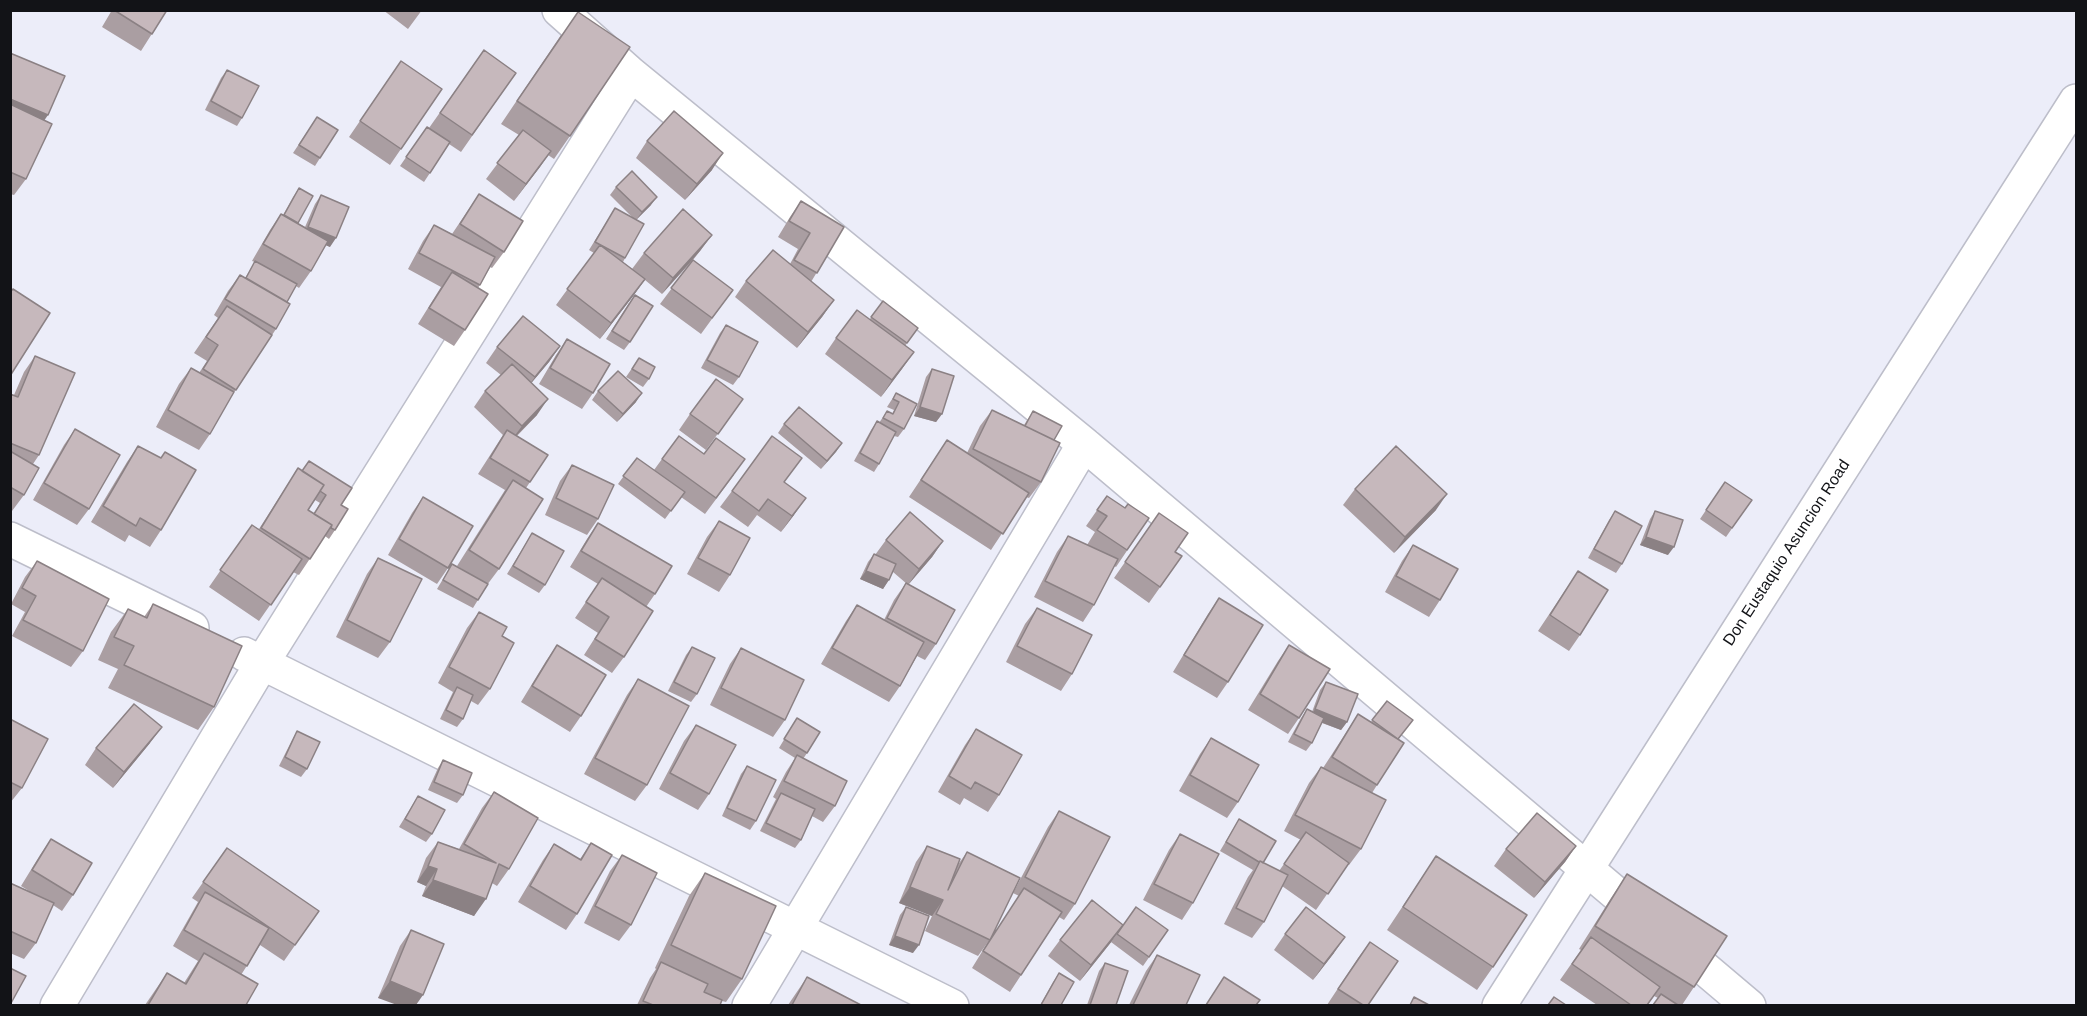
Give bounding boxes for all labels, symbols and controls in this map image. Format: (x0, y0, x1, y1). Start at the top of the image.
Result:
street label: Don Eustaquio Asuncion Road (1720, 456, 1854, 650)

